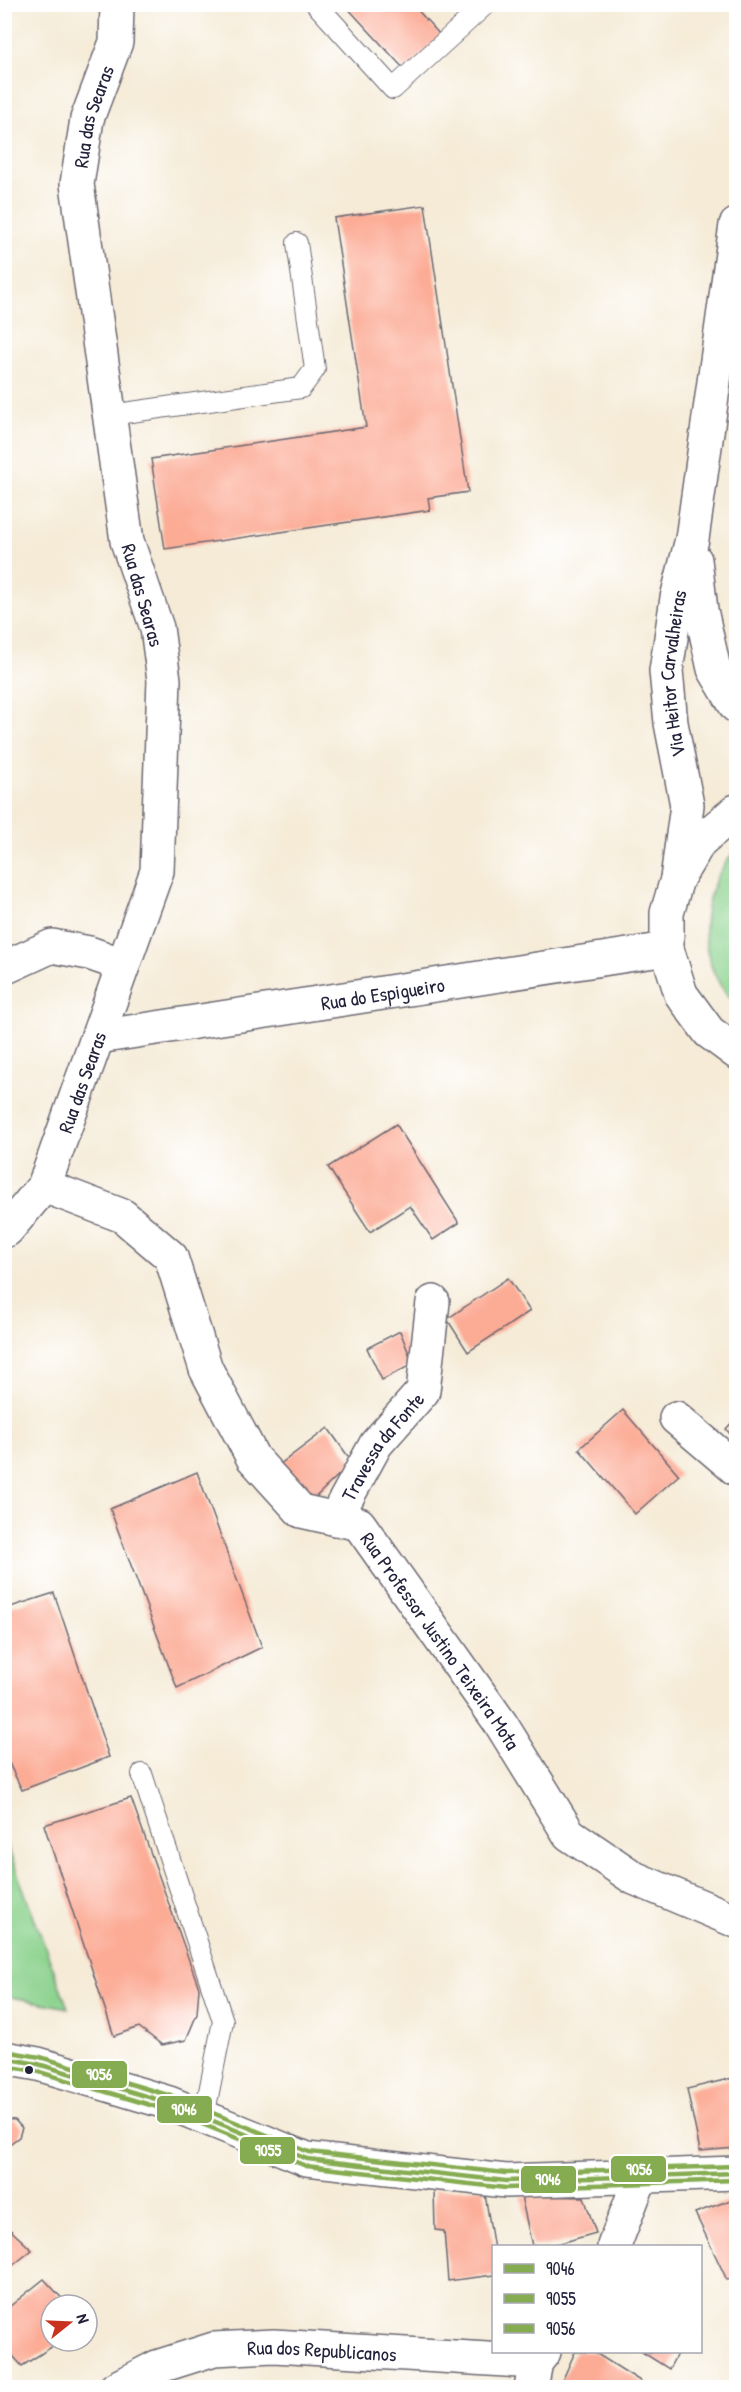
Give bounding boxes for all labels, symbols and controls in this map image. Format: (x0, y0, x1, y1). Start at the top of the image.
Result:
street label: Rua das Searas (66, 61, 120, 170)
street label: Rua das Searas (115, 540, 171, 650)
street label: Via Heitor Carvalheiras (652, 586, 692, 760)
street label: Rua do Espigueiro (319, 970, 446, 1016)
street label: Rua das Searas (51, 1028, 112, 1136)
street label: Travessa da Fonte (334, 1386, 430, 1506)
street label: Rua Professor Justino Teixeira Mota (355, 1526, 527, 1754)
line badge: 9056 (71, 2060, 128, 2089)
text: 9056 (86, 2063, 113, 2085)
unlabelled marker (23, 2064, 35, 2076)
line badge: 9046 (156, 2095, 213, 2124)
text: 9046 (171, 2098, 197, 2120)
line badge: 9055 (239, 2136, 296, 2165)
text: 9055 (255, 2139, 282, 2161)
line badge: 9056 (610, 2155, 667, 2183)
text: 9056 (626, 2158, 653, 2180)
line badge: 9046 (520, 2165, 577, 2194)
text: 9046 (535, 2168, 561, 2190)
legend (492, 2245, 702, 2353)
text: 9046 (546, 2256, 575, 2281)
text: 9055 (546, 2286, 576, 2311)
north arrow (39, 2293, 99, 2353)
text: N (71, 2311, 95, 2326)
text: 9056 (546, 2316, 575, 2341)
street label: Rua dos Republicanos (247, 2332, 398, 2367)

